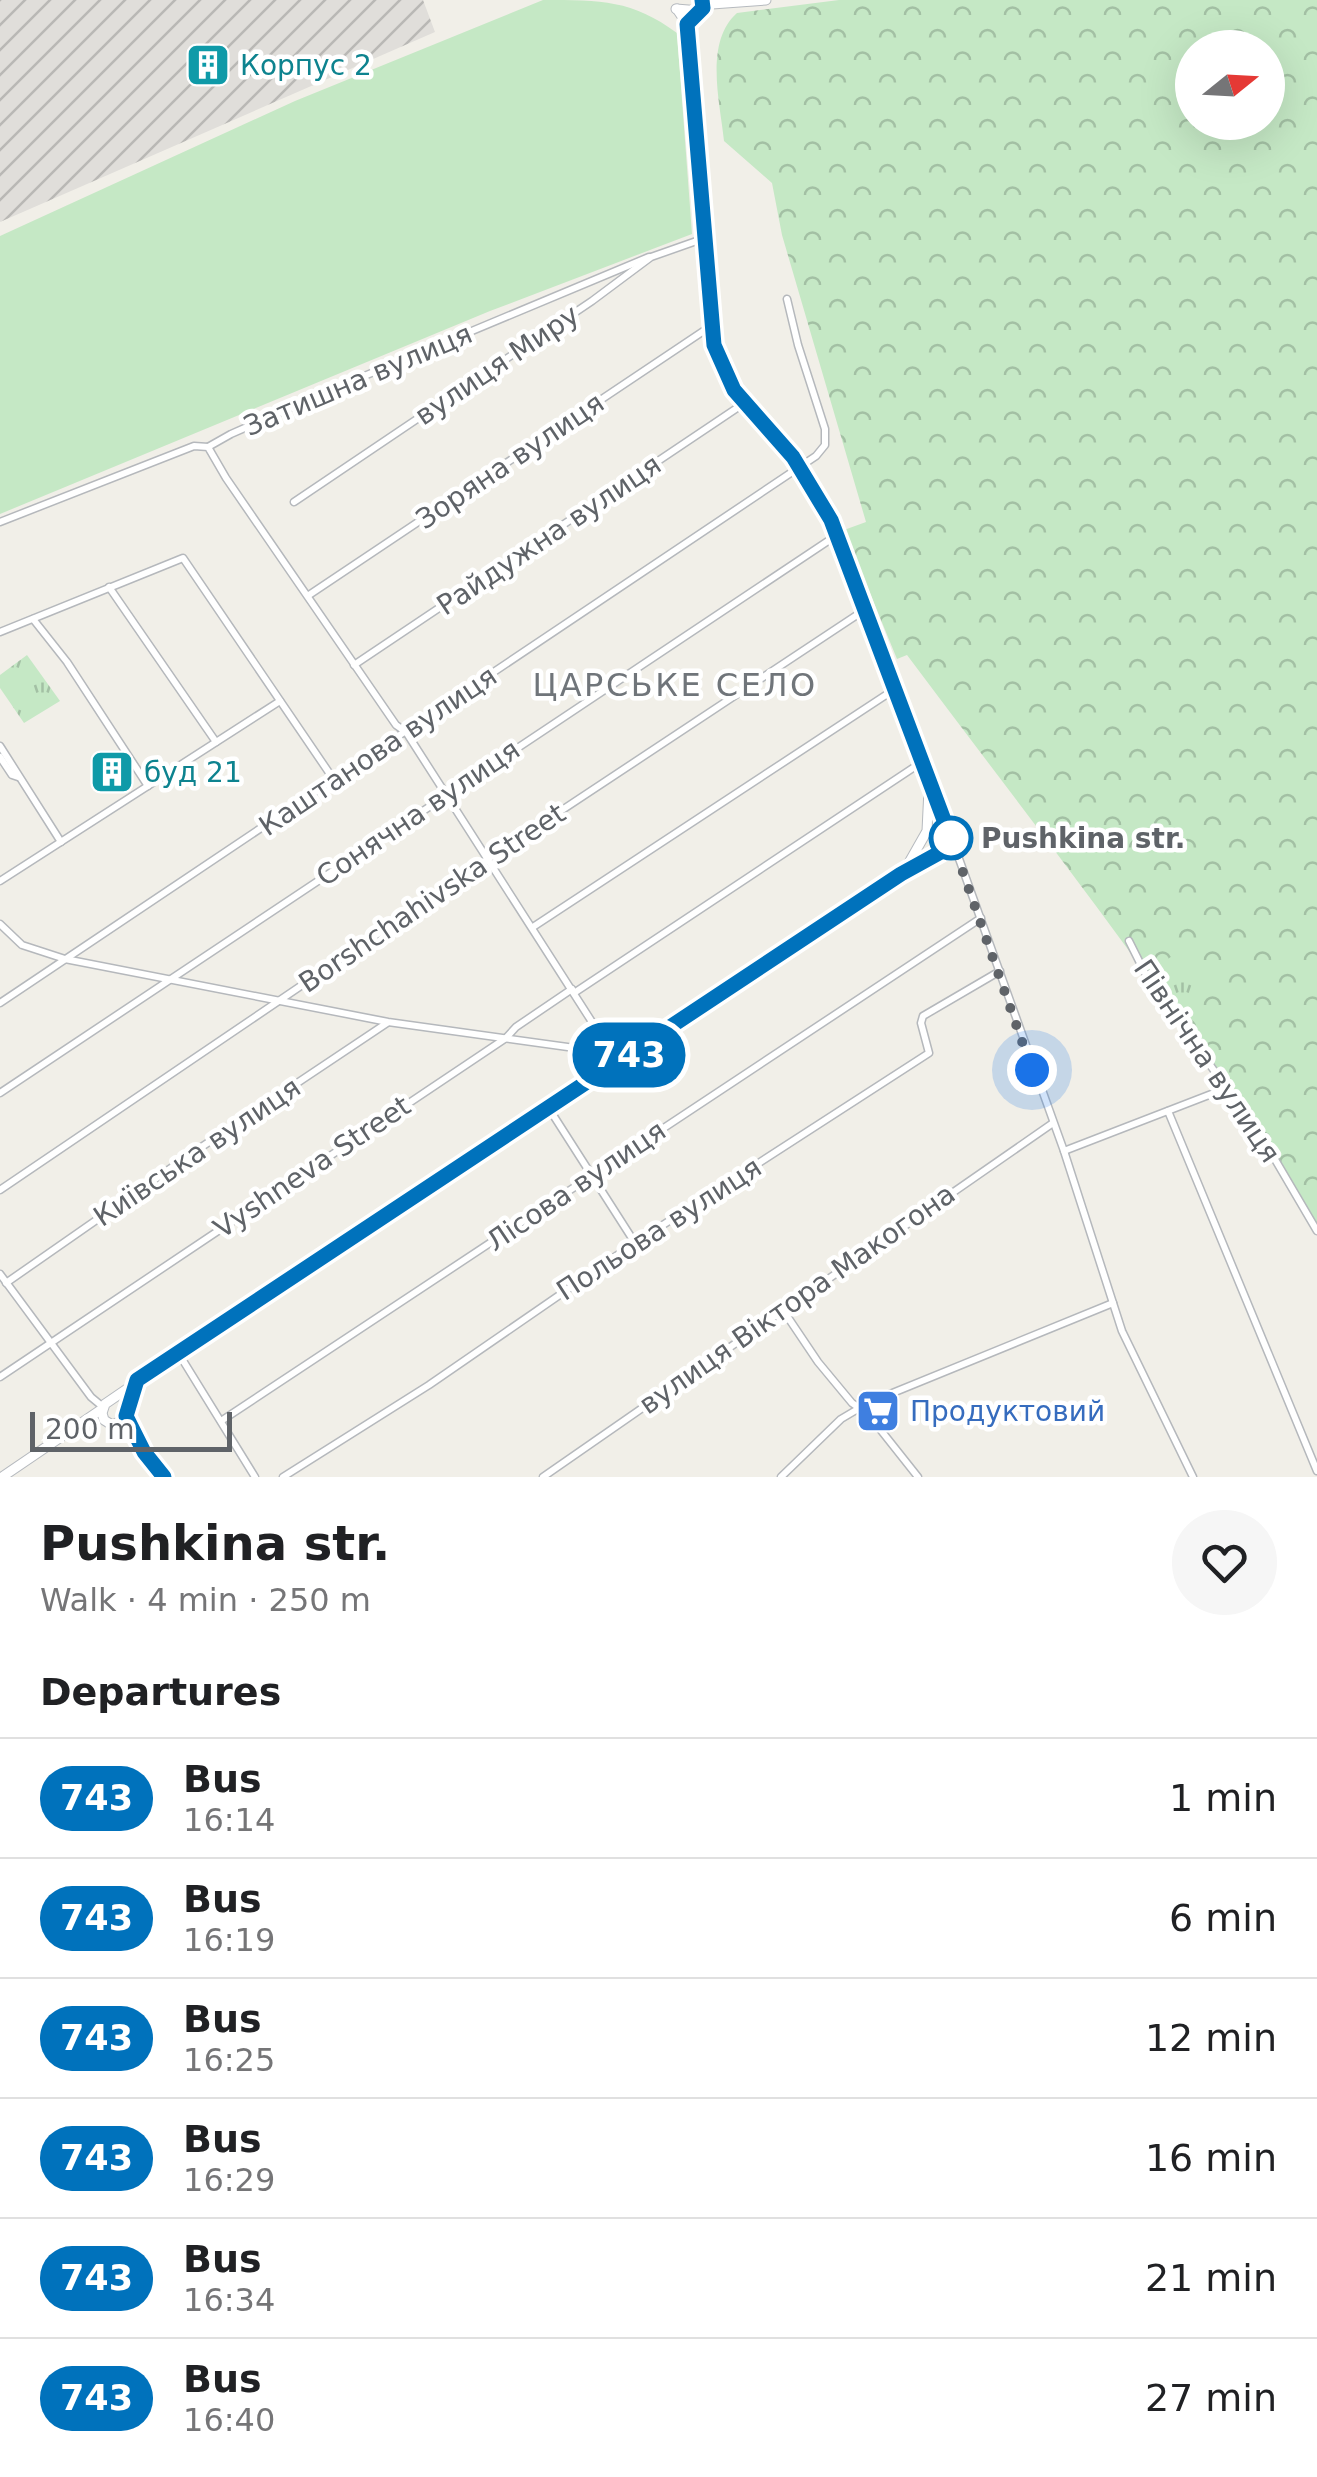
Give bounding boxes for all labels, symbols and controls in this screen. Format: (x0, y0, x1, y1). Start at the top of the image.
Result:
north arrow (1175, 30, 1285, 140)
map controls (1175, 30, 1285, 140)
building icon: Корпус 2 (185, 42, 231, 88)
place label: Корпус 2 (240, 49, 372, 82)
street label: вулиця Миру (409, 298, 585, 432)
street label: Затишна вулиця (239, 317, 477, 443)
street label: Зоряна вулиця (410, 386, 610, 536)
street label: Райдужна вулиця (431, 448, 667, 622)
street label: Каштанова вулиця (253, 659, 503, 843)
district label: ЦАРСЬКЕ СЕЛО (532, 666, 818, 704)
street label: Сонячна вулиця (310, 733, 526, 893)
building icon: буд 21 (89, 749, 135, 795)
place label: буд 21 (144, 756, 242, 789)
street label: Borshchahivska Street (293, 797, 571, 999)
marker: Pushkina str. (930, 817, 972, 859)
place label: Pushkina str. (981, 822, 1185, 855)
street label: Північна вулиця (1127, 953, 1287, 1169)
line badge: 743 (572, 1022, 686, 1088)
text: 743 (592, 1035, 666, 1075)
your location (1007, 1045, 1057, 1095)
street label: Київська вулиця (87, 1071, 307, 1233)
street label: Vyshneva Street (207, 1089, 417, 1245)
street label: Лісова вулиця (480, 1114, 672, 1258)
street label: Польова вулиця (550, 1151, 768, 1307)
street label: вулиця Віктора Макогона (633, 1177, 961, 1421)
supermarket icon: Продуктовий (855, 1388, 901, 1434)
place label: Продуктовий (910, 1395, 1105, 1428)
scale bar (30, 1407, 232, 1452)
text: 200 m (45, 1413, 135, 1446)
button: heart (1172, 1510, 1277, 1615)
text: Pushkina str. (40, 1515, 390, 1571)
text: Walk · 4 min · 250 m (40, 1581, 371, 1619)
text: Departures (40, 1670, 281, 1714)
text: Bus (183, 1757, 262, 1801)
text: 1 min (1169, 1776, 1277, 1820)
text: 743 (60, 1778, 133, 1818)
text: 16:14 (183, 1801, 275, 1839)
text: Bus (183, 1877, 262, 1921)
text: 6 min (1169, 1896, 1277, 1940)
text: 743 (60, 1898, 133, 1938)
text: 16:19 (183, 1921, 275, 1959)
text: Bus (183, 1997, 262, 2041)
text: 12 min (1145, 2016, 1277, 2060)
text: 743 (60, 2018, 133, 2058)
text: 16:25 (183, 2041, 275, 2079)
text: Bus (183, 2117, 262, 2161)
text: 16 min (1145, 2136, 1277, 2180)
text: 743 (60, 2138, 133, 2178)
text: 16:29 (183, 2161, 275, 2199)
text: Bus (183, 2237, 262, 2281)
text: 21 min (1145, 2256, 1277, 2300)
text: 743 (60, 2258, 133, 2298)
text: 16:34 (183, 2281, 275, 2319)
text: Bus (183, 2357, 262, 2401)
text: 27 min (1145, 2376, 1277, 2420)
text: 743 (60, 2378, 133, 2418)
text: 16:40 (183, 2401, 275, 2439)

